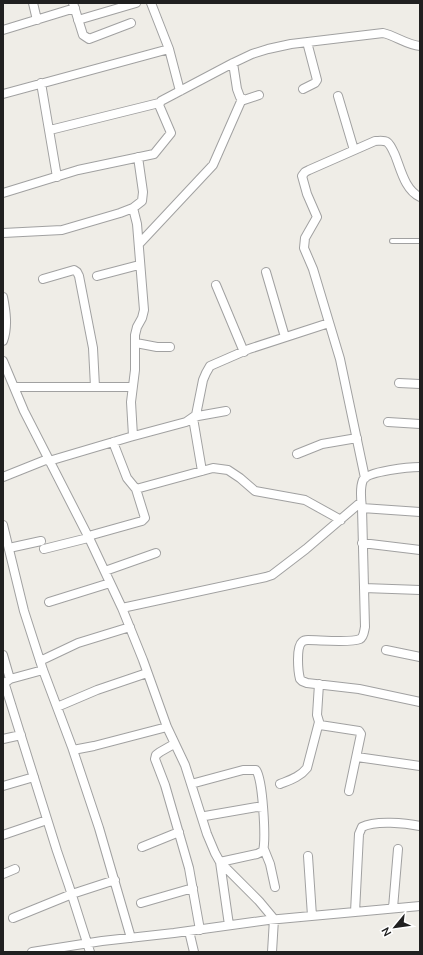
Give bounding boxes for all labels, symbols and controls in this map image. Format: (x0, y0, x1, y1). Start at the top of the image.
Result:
north arrow (375, 907, 415, 947)
text: N (378, 924, 395, 939)

